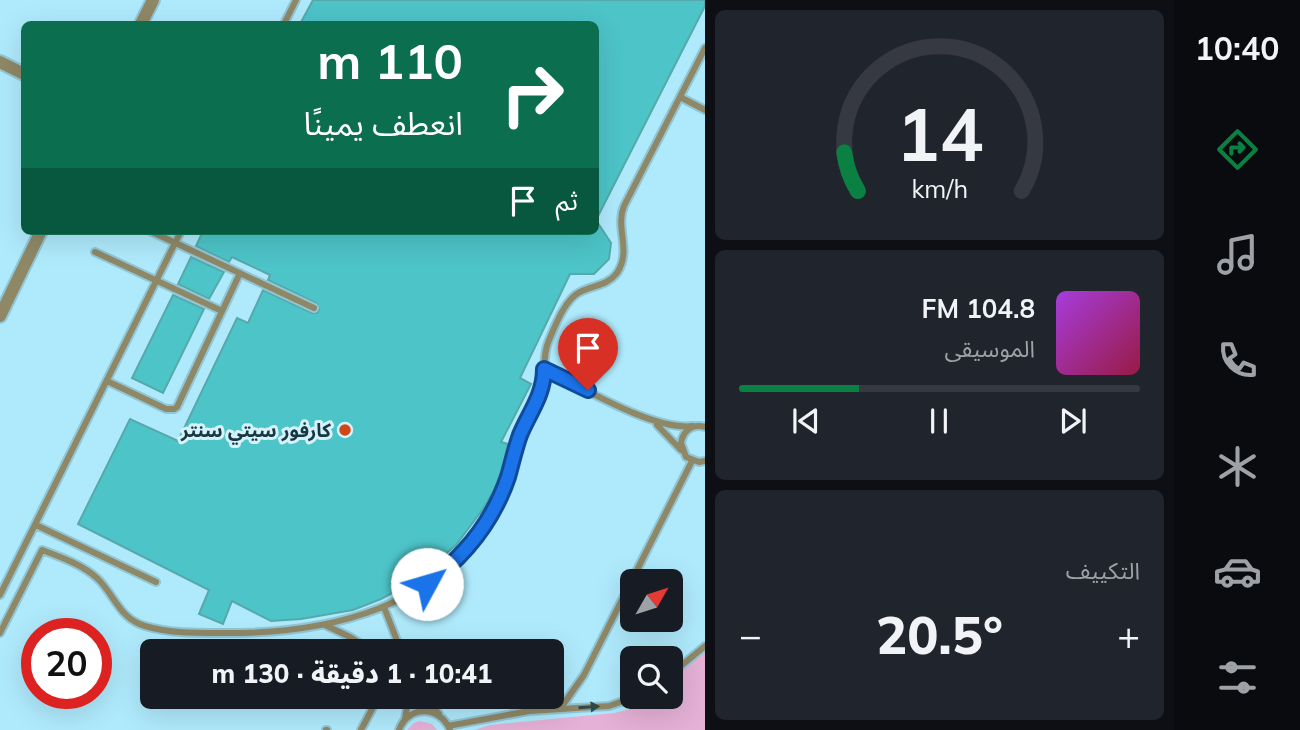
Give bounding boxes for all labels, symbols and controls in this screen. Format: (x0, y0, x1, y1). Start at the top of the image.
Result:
text: 10:40 (1195, 28, 1279, 68)
text: 110 m (317, 30, 463, 91)
icon: right (487, 49, 578, 140)
text: 14 (896, 88, 983, 179)
text: انعطف يمينًا (304, 103, 463, 143)
icon: directions (1213, 125, 1262, 174)
text: km/h (911, 173, 968, 204)
icon: arrive (504, 182, 542, 220)
text: ثم (556, 184, 578, 217)
icon: music (1213, 230, 1262, 279)
text: 104.8 FM (922, 292, 1035, 325)
pin (558, 318, 618, 390)
icon: arrive (569, 329, 607, 367)
text: الموسيقى (944, 334, 1035, 363)
icon: phone (1213, 336, 1262, 385)
icon: previous (787, 402, 825, 440)
icon: pause (920, 402, 958, 440)
icon: next (1054, 402, 1092, 440)
place label: كارفور سيتي سنتر (180, 418, 331, 445)
marker: كارفور سيتي سنتر (337, 422, 353, 438)
icon: climate (1213, 442, 1262, 491)
position arrow (390, 547, 464, 621)
icon: car (1213, 547, 1262, 596)
text: التكييف (1066, 556, 1140, 585)
north arrow (620, 569, 682, 632)
map controls (620, 569, 683, 709)
text: 20.5° (876, 602, 1003, 667)
text: − (739, 611, 762, 659)
text: + (1117, 611, 1140, 659)
speed limit sign: 20 (21, 618, 112, 709)
button: search (620, 646, 683, 709)
icon: filters (1213, 653, 1262, 702)
text: 10:41 · 1 دقيقة · 130 m (212, 657, 492, 690)
one-way arrow (578, 701, 600, 712)

